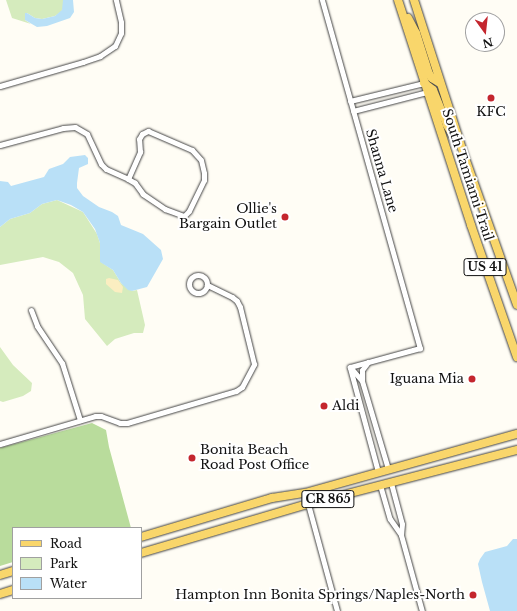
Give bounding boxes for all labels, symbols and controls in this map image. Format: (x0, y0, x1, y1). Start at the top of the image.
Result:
north arrow (465, 12, 505, 52)
text: N (481, 35, 495, 51)
marker: KFC (486, 93, 496, 103)
place label: KFC (476, 104, 506, 120)
street label: South Tamiami Trail (438, 107, 496, 243)
street label: Shanna Lane (362, 127, 400, 215)
place label: Ollie's Bargain Outlet (179, 202, 277, 233)
marker: Ollie's Bargain Outlet (280, 212, 290, 222)
road number: US 41 (463, 257, 507, 277)
place label: Iguana Mia (389, 371, 464, 387)
marker: Iguana Mia (467, 374, 477, 384)
place label: Aldi (332, 398, 359, 414)
marker: Aldi (319, 401, 329, 411)
place label: Bonita Beach Road Post Office (200, 443, 309, 474)
marker: Bonita Beach Road Post Office (187, 453, 197, 463)
road number: CR 865 (301, 489, 355, 509)
legend (12, 527, 142, 599)
text: Road (50, 536, 82, 551)
text: Park (50, 556, 78, 571)
text: Water (50, 576, 87, 591)
place label: Hampton Inn Bonita Springs/Naples-North (175, 587, 465, 603)
marker: Hampton Inn Bonita Springs/Naples-North (468, 590, 478, 600)

